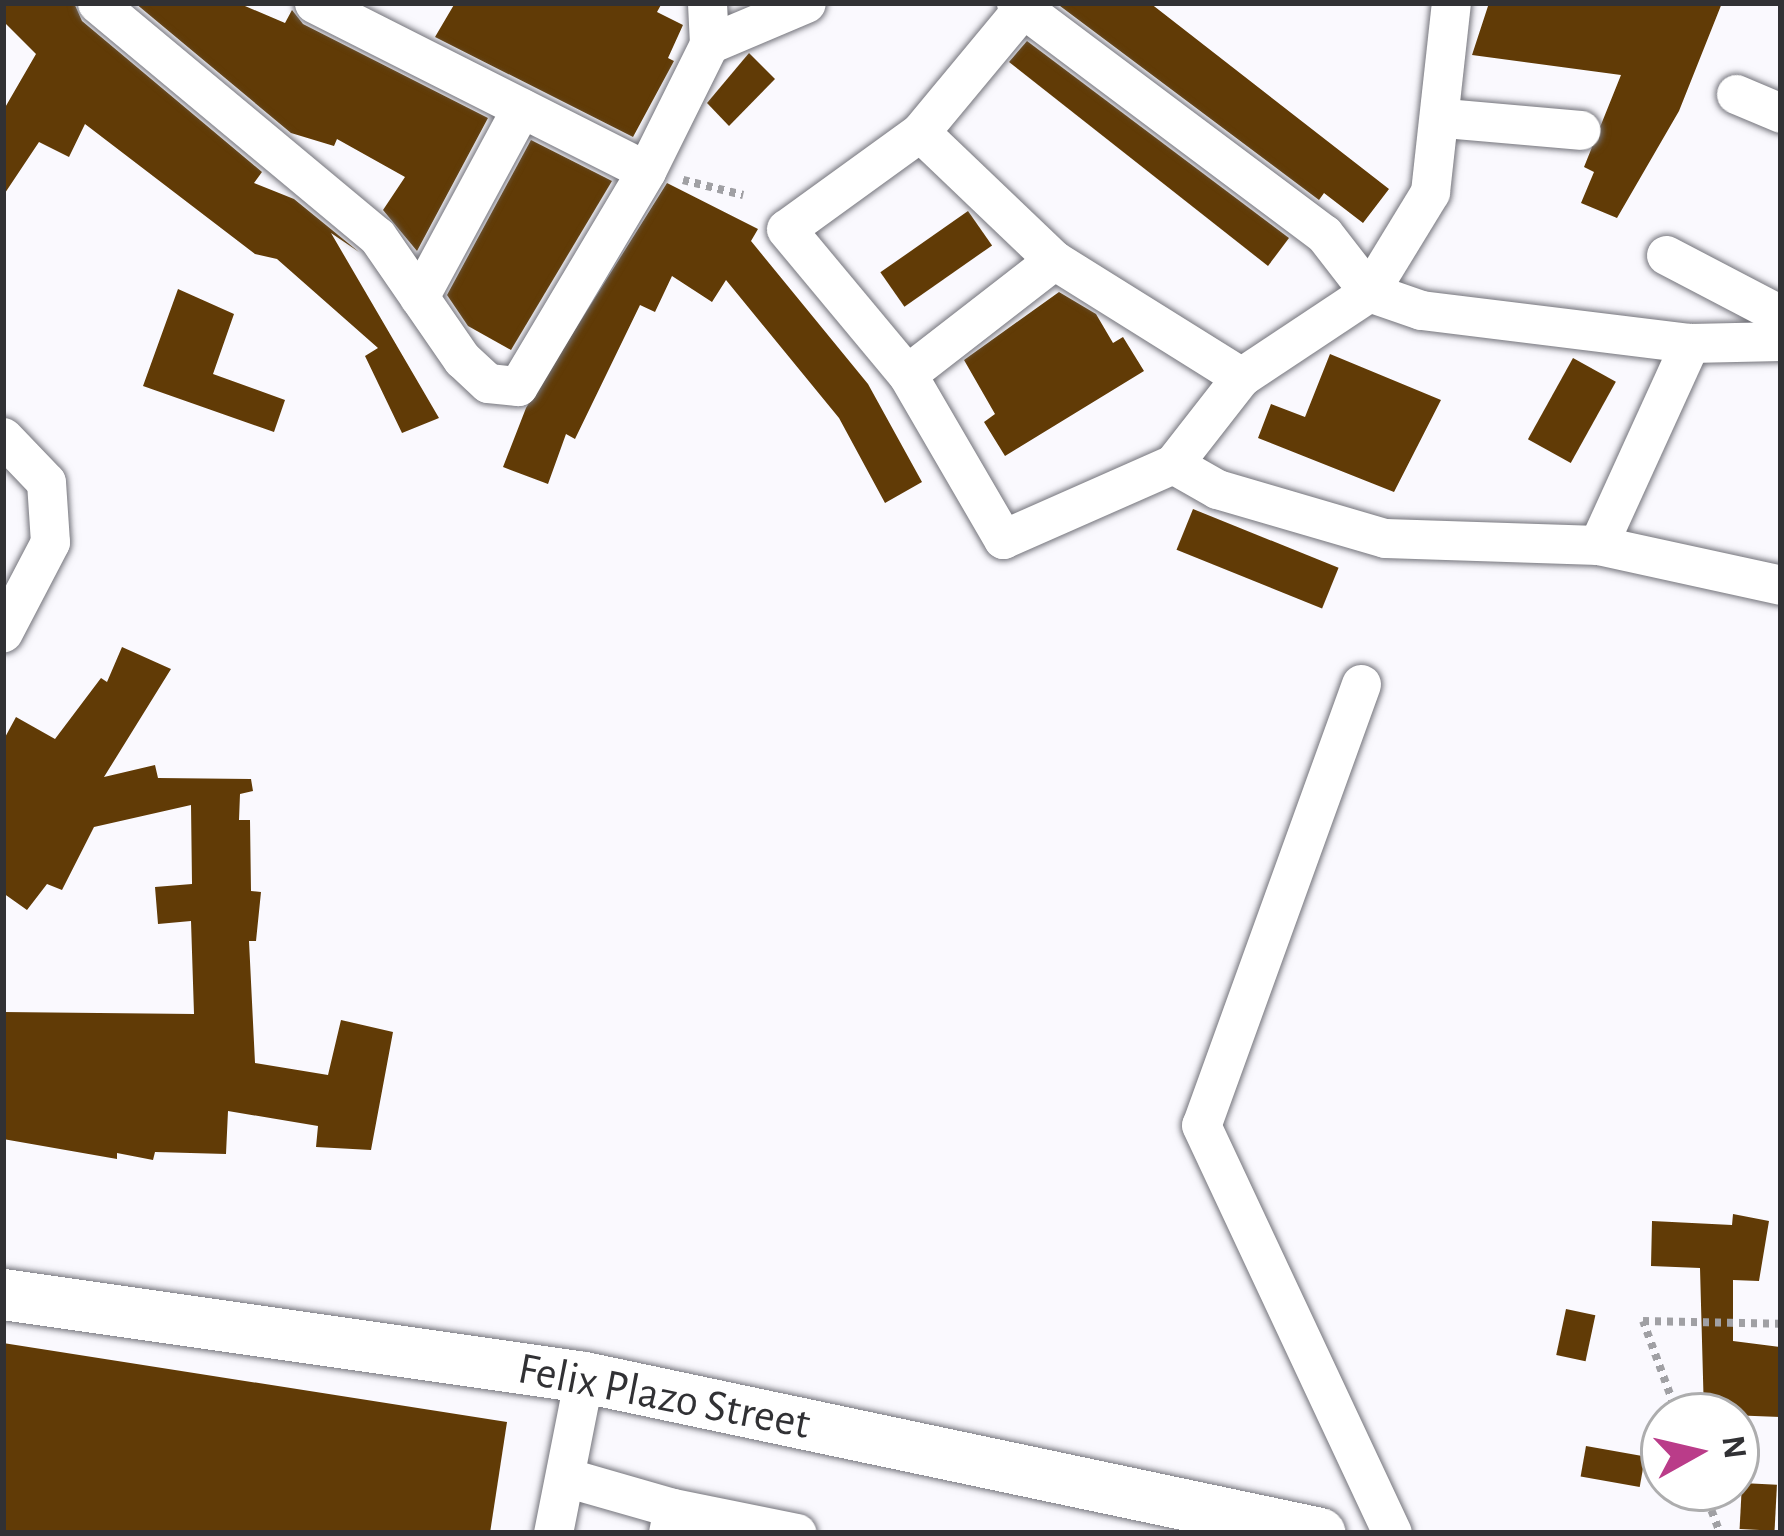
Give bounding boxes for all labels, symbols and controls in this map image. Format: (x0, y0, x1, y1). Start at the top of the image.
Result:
street label: Felix Plazo Street (513, 1342, 815, 1452)
north arrow (1640, 1392, 1760, 1512)
text: N (1715, 1434, 1751, 1461)

